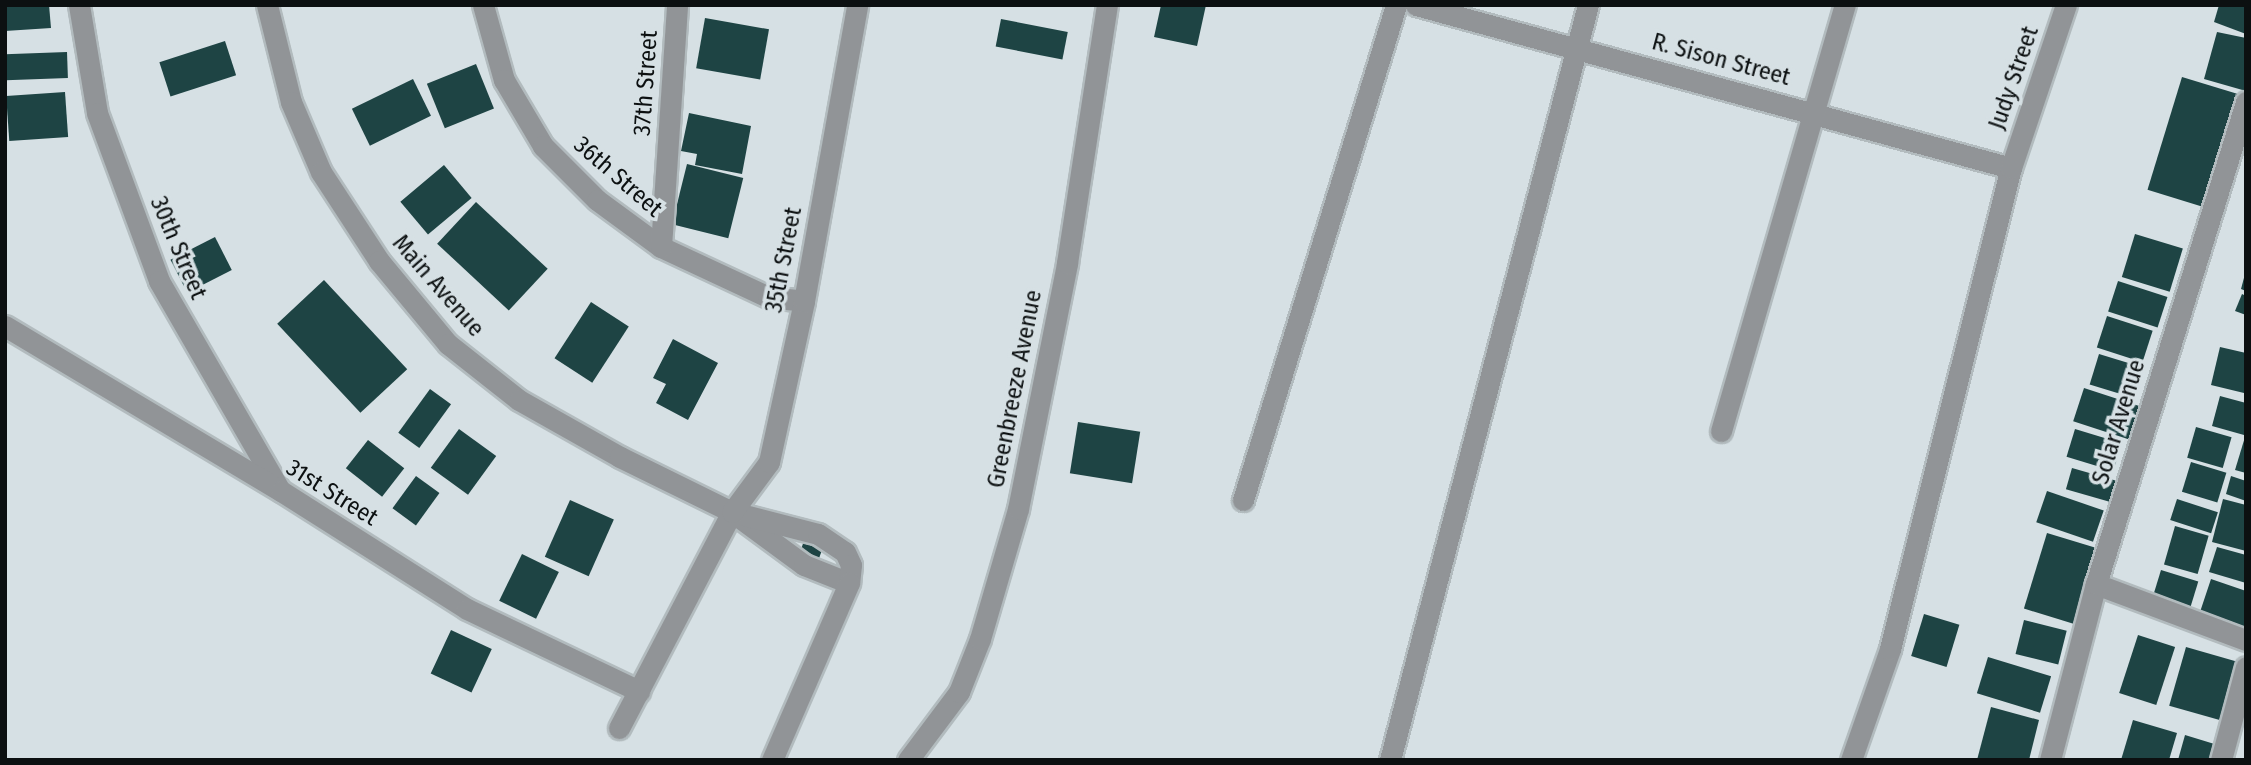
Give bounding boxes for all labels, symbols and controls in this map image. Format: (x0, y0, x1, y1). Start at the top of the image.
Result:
street label: Judy Street (1983, 23, 2045, 133)
street label: R. Sison Street (1649, 28, 1793, 92)
street label: 37th Street (628, 29, 664, 137)
street label: 36th Street (568, 131, 668, 223)
street label: 30th Street (144, 192, 212, 304)
street label: 35th Street (760, 205, 808, 315)
street label: Main Avenue (386, 229, 490, 343)
street label: Greenbreeze Avenue (982, 288, 1048, 490)
street label: Solar Avenue (2086, 356, 2152, 488)
street label: 31st Street (281, 454, 383, 532)

